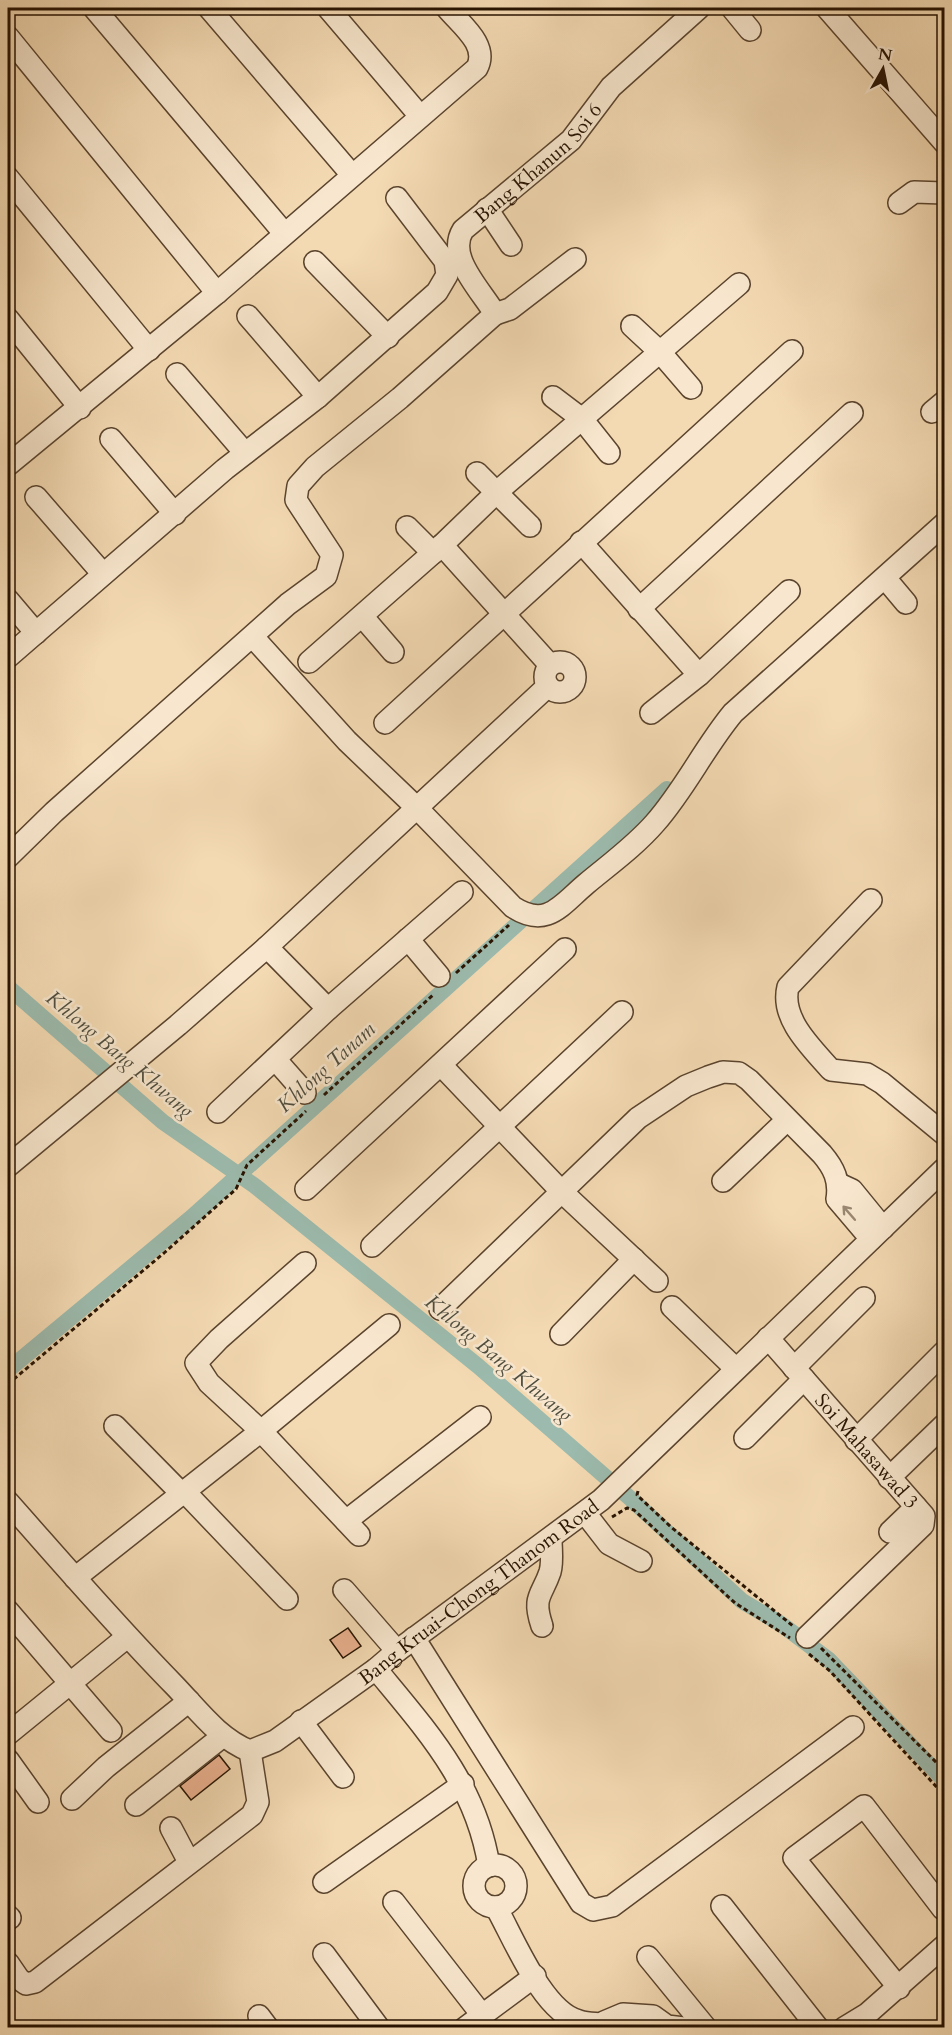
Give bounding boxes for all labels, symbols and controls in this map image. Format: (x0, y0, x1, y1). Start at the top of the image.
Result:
north arrow (853, 39, 913, 99)
text: N (877, 43, 894, 67)
street label: Bang Khanun Soi 6 (468, 98, 608, 229)
water label: Khlong Bang Khwang (40, 984, 200, 1125)
water label: Khlong Tanam (271, 1015, 382, 1120)
one-way arrow (842, 1206, 856, 1221)
water label: Khlong Bang Khwang (419, 1288, 579, 1429)
street label: Soi Mahasawad 3 (808, 1388, 925, 1515)
street label: Bang Kruai-Chong Thanom Road (353, 1493, 605, 1691)

